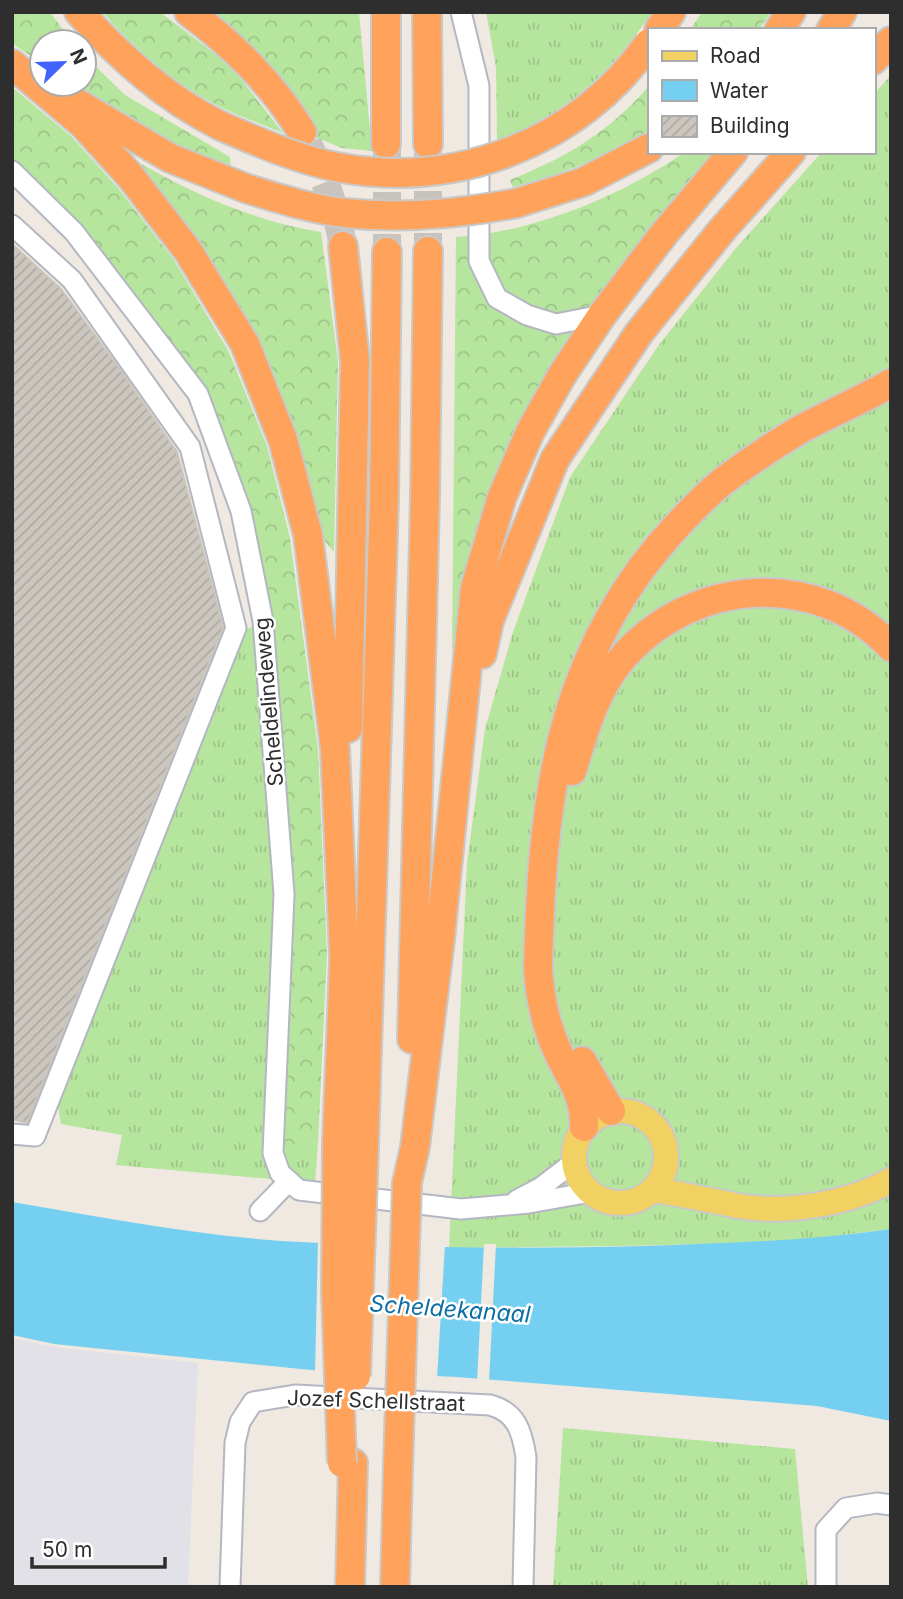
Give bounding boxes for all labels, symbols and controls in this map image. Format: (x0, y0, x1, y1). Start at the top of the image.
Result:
north arrow (28, 28, 98, 98)
legend (648, 28, 875, 154)
text: Road (710, 43, 761, 68)
text: N (65, 45, 92, 68)
text: Water (710, 78, 768, 103)
text: Building (710, 113, 790, 138)
street label: Scheldelindeweg (249, 616, 288, 788)
water label: Scheldekanaal (369, 1289, 532, 1329)
street label: Jozef Schellstraat (287, 1385, 466, 1416)
scale bar (32, 1526, 164, 1570)
text: 50 m (42, 1537, 92, 1562)

